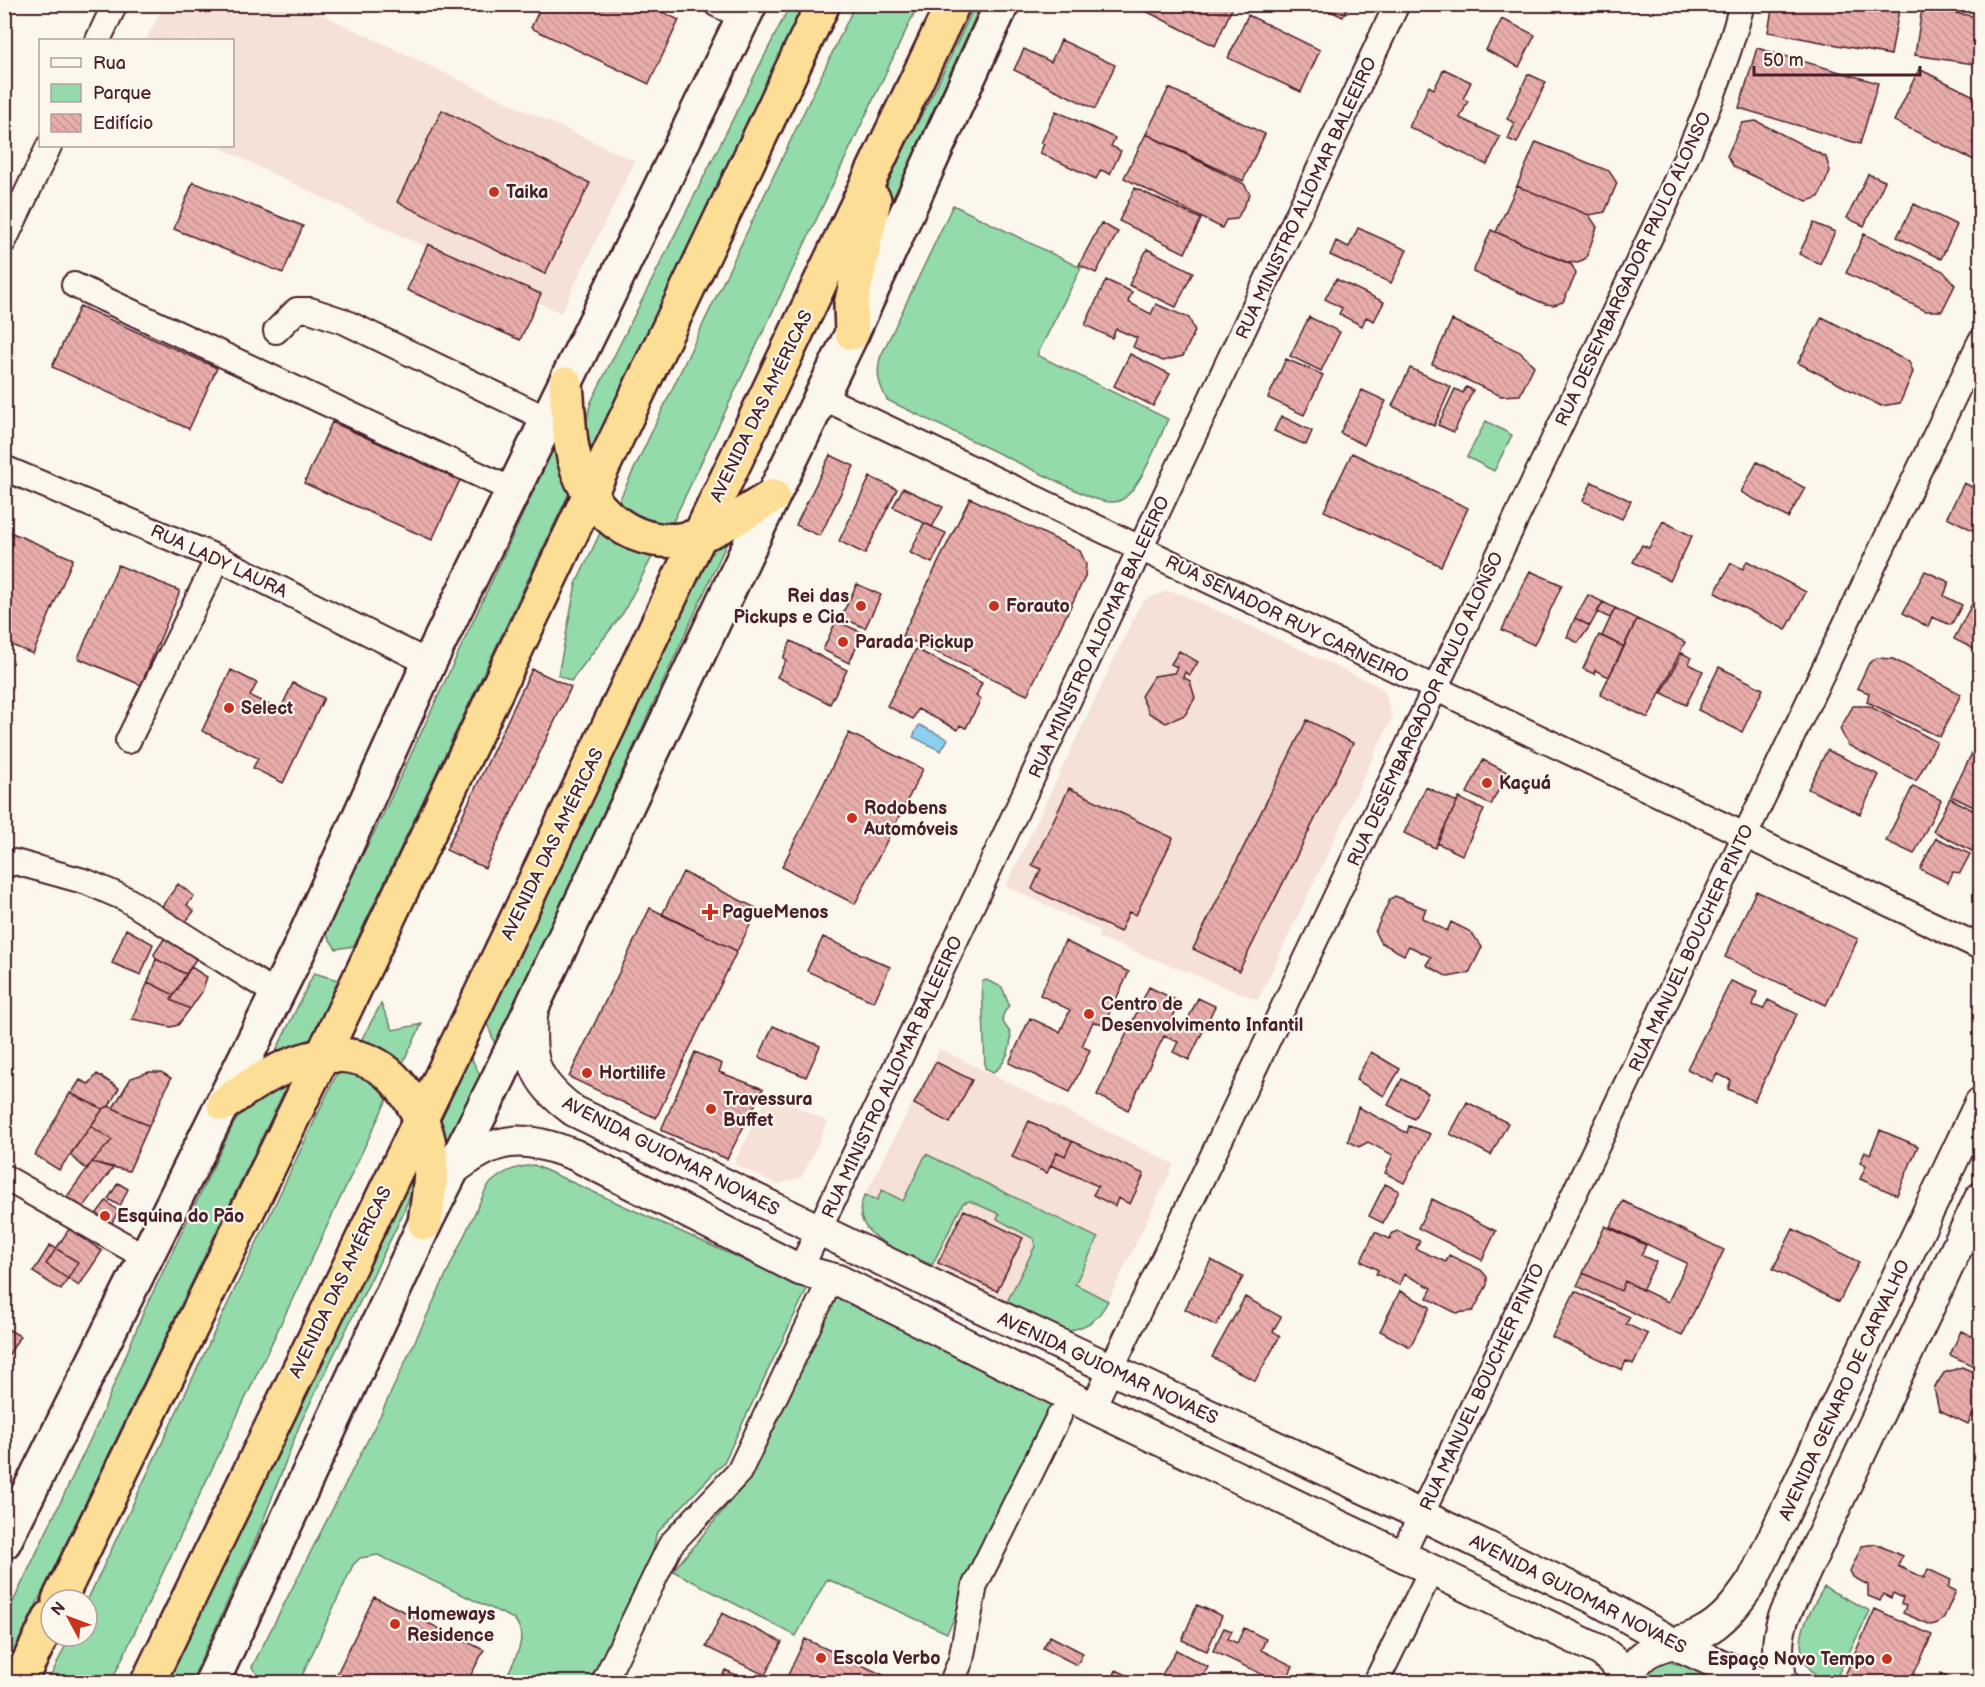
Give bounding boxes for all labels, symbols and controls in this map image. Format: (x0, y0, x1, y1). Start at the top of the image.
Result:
legend (39, 39, 234, 147)
scale bar (1754, 39, 1920, 77)
text: 50 m (1763, 50, 1804, 71)
text: Rua (93, 53, 126, 74)
street label: RUA MINISTRO ALIOMAR BALEEIRO (1232, 54, 1381, 343)
text: Parque (93, 83, 151, 104)
street label: RUA DESEMBARGADOR PAULO ALONSO (1551, 109, 1716, 430)
text: Edifício (93, 113, 153, 134)
place label: Taika (506, 182, 548, 203)
marker: Taika (487, 185, 501, 199)
street label: AVENIDA DAS AMÉRICAS (704, 306, 817, 505)
street label: RUA MINISTRO ALIOMAR BALEEIRO (1025, 493, 1174, 782)
street label: RUA LADY LAURA (147, 521, 290, 602)
street label: RUA DESEMBARGADOR PAULO ALONSO (1343, 549, 1508, 870)
street label: RUA SENADOR RUY CARNEIRO (1162, 551, 1412, 688)
place label: Rei das Pickups e Cia. (733, 586, 849, 628)
place label: Forauto (1006, 596, 1070, 617)
marker: Rei das Pickups e Cia. (854, 599, 868, 613)
marker: Forauto (987, 599, 1001, 613)
place label: Parada Pickup (855, 632, 974, 653)
marker: Parada Pickup (836, 635, 850, 649)
place label: Select (241, 698, 293, 719)
marker: Select (222, 701, 236, 715)
street label: AVENIDA DAS AMÉRICAS (495, 744, 608, 943)
place label: Kaçuá (1499, 773, 1551, 794)
marker: Kaçuá (1480, 776, 1494, 790)
place label: Rodobens Automóveis (863, 798, 958, 840)
marker: Rodobens Automóveis (845, 811, 859, 825)
street label: RUA MANUEL BOUCHER PINTO (1625, 821, 1758, 1075)
place label: PagueMenos (722, 902, 829, 923)
marker: PagueMenos (703, 905, 717, 919)
street label: RUA MINISTRO ALIOMAR BALEEIRO (818, 933, 967, 1222)
place label: Centro de Desenvolvimento Infantil (1101, 994, 1303, 1036)
marker: Centro de Desenvolvimento Infantil (1082, 1007, 1096, 1021)
place label: Hortilife (599, 1063, 666, 1084)
marker: Hortilife (580, 1066, 594, 1080)
place label: Travessura Buffet (723, 1089, 813, 1131)
street label: AVENIDA GUIOMAR NOVAES (559, 1093, 783, 1220)
marker: Travessura Buffet (704, 1102, 718, 1116)
street label: AVENIDA DAS AMÉRICAS (283, 1182, 396, 1381)
place label: Esquina do Pão (117, 1206, 244, 1227)
marker: Esquina do Pão (98, 1209, 112, 1223)
street label: AVENIDA GENARO DE CARVALHO (1775, 1256, 1914, 1524)
street label: RUA MANUEL BOUCHER PINTO (1416, 1260, 1549, 1514)
street label: AVENIDA GUIOMAR NOVAES (994, 1308, 1221, 1429)
street label: AVENIDA GUIOMAR NOVAES (1466, 1531, 1690, 1658)
north arrow (39, 1588, 99, 1648)
text: N (48, 1598, 70, 1620)
place label: Homeways Residence (407, 1604, 495, 1646)
marker: Homeways Residence (388, 1617, 402, 1631)
place label: Escola Verbo (833, 1648, 941, 1669)
place label: Espaço Novo Tempo (1707, 1649, 1875, 1670)
marker: Escola Verbo (814, 1651, 828, 1665)
marker: Espaço Novo Tempo (1880, 1652, 1894, 1666)

